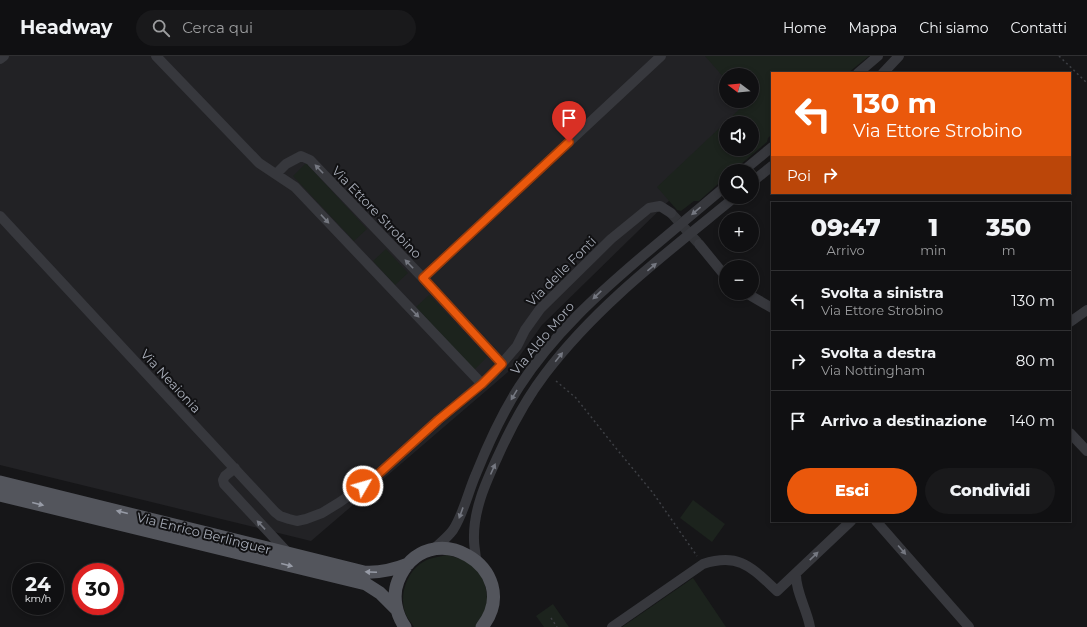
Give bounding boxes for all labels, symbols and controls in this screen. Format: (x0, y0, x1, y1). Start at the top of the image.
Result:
search box (136, 10, 416, 46)
text: Headway (20, 16, 112, 39)
icon: search (150, 17, 172, 39)
text: Cerca qui (182, 18, 253, 37)
text: Home (783, 19, 826, 37)
text: Mappa (848, 19, 897, 37)
text: Chi siamo (919, 19, 989, 37)
text: Contatti (1011, 19, 1067, 37)
north arrow (719, 68, 759, 108)
map controls (719, 68, 759, 300)
text: 130 m (853, 86, 937, 120)
icon: left (787, 88, 839, 140)
pin (552, 101, 586, 142)
icon: arrive (558, 107, 580, 129)
button: sound (719, 116, 759, 156)
text: Via Ettore Strobino (853, 120, 1022, 142)
street label: Via Ettore Strobino (329, 162, 425, 262)
button: search (719, 164, 759, 204)
icon: right (819, 164, 841, 186)
one-way arrow (315, 165, 324, 174)
text: Poi (787, 166, 811, 185)
one-way arrow (691, 206, 702, 215)
button: + (719, 212, 759, 252)
text: 09:47 (811, 213, 881, 242)
text: 1 (928, 213, 938, 242)
text: 350 (986, 213, 1031, 242)
one-way arrow (321, 214, 330, 224)
street label: Via delle Fonti (523, 233, 599, 309)
text: Arrivo (827, 242, 865, 258)
text: min (920, 242, 946, 258)
text: m (1002, 242, 1016, 258)
one-way arrow (404, 259, 413, 269)
button: − (719, 260, 759, 300)
one-way arrow (647, 263, 656, 272)
text: Svolta a sinistra (821, 283, 944, 302)
one-way arrow (592, 290, 602, 300)
icon: left (787, 290, 809, 312)
text: 130 m (1011, 291, 1055, 310)
street label: Via Aldo Moro (507, 298, 577, 378)
text: Via Ettore Strobino (821, 302, 943, 318)
one-way arrow (410, 308, 420, 318)
text: Svolta a destra (821, 343, 936, 362)
street label: Via Neaionia (138, 346, 204, 416)
icon: right (787, 350, 809, 372)
text: 80 m (1016, 351, 1055, 370)
one-way arrow (554, 352, 563, 363)
text: Via Nottingham (821, 362, 925, 378)
one-way arrow (511, 389, 518, 401)
icon: arrive (787, 410, 809, 432)
text: Arrivo a destinazione (821, 411, 987, 430)
text: 140 m (1010, 411, 1055, 430)
one-way arrow (490, 462, 496, 474)
position arrow (342, 465, 384, 507)
button: Esci (787, 468, 917, 514)
button: Condividi (925, 468, 1055, 514)
one-way arrow (32, 501, 44, 507)
one-way arrow (458, 507, 464, 519)
one-way arrow (116, 509, 128, 515)
street label: Via Enrico Berlinguer (135, 509, 273, 557)
one-way arrow (257, 519, 266, 530)
one-way arrow (897, 546, 906, 555)
one-way arrow (810, 552, 819, 561)
one-way arrow (280, 562, 293, 568)
speed limit sign: 30 (72, 563, 124, 615)
one-way arrow (364, 569, 377, 575)
text: 24 (25, 572, 51, 596)
text: km/h (25, 592, 51, 605)

